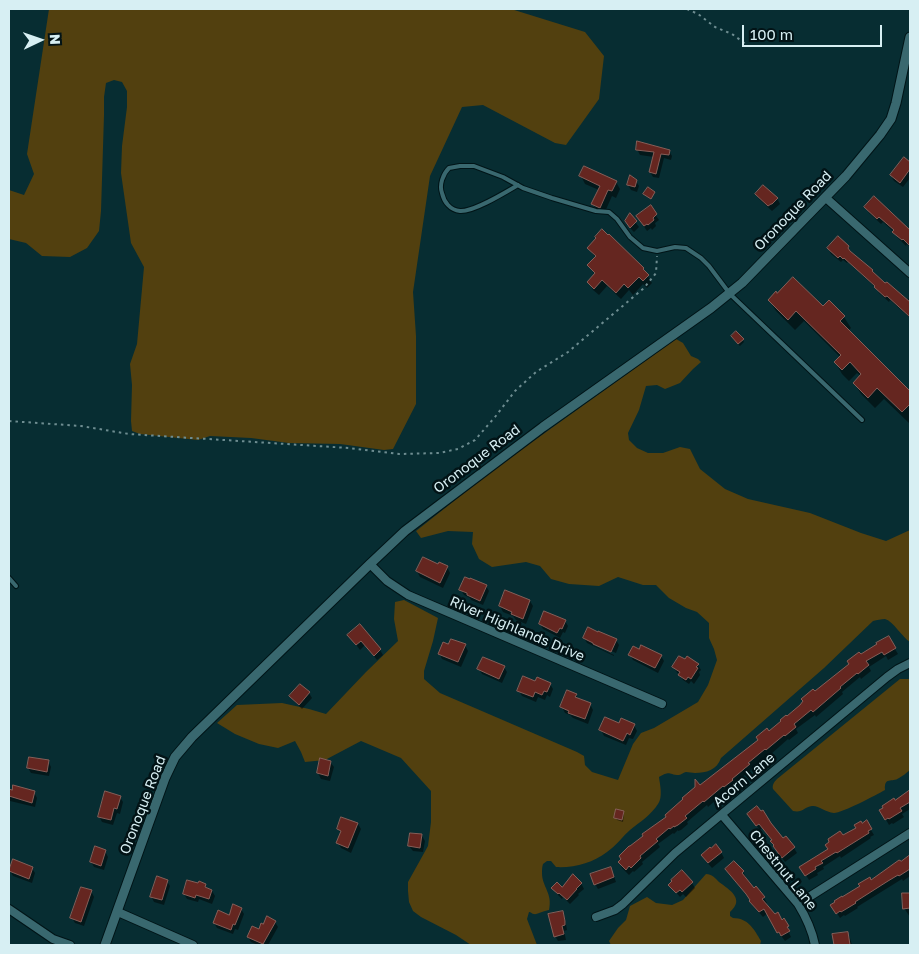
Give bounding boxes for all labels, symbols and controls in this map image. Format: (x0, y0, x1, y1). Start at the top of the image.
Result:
north arrow (15, 15, 65, 65)
scale bar (744, 15, 884, 47)
text: 100 m (750, 25, 793, 43)
text: N (47, 33, 64, 45)
street label: Oronoque Road (751, 168, 835, 254)
street label: Oronoque Road (430, 421, 524, 497)
street label: River Highlands Drive (447, 593, 587, 665)
street label: Acorn Lane (710, 749, 778, 811)
street label: Oronoque Road (117, 753, 169, 857)
street label: Chestnut Lane (746, 827, 820, 913)

